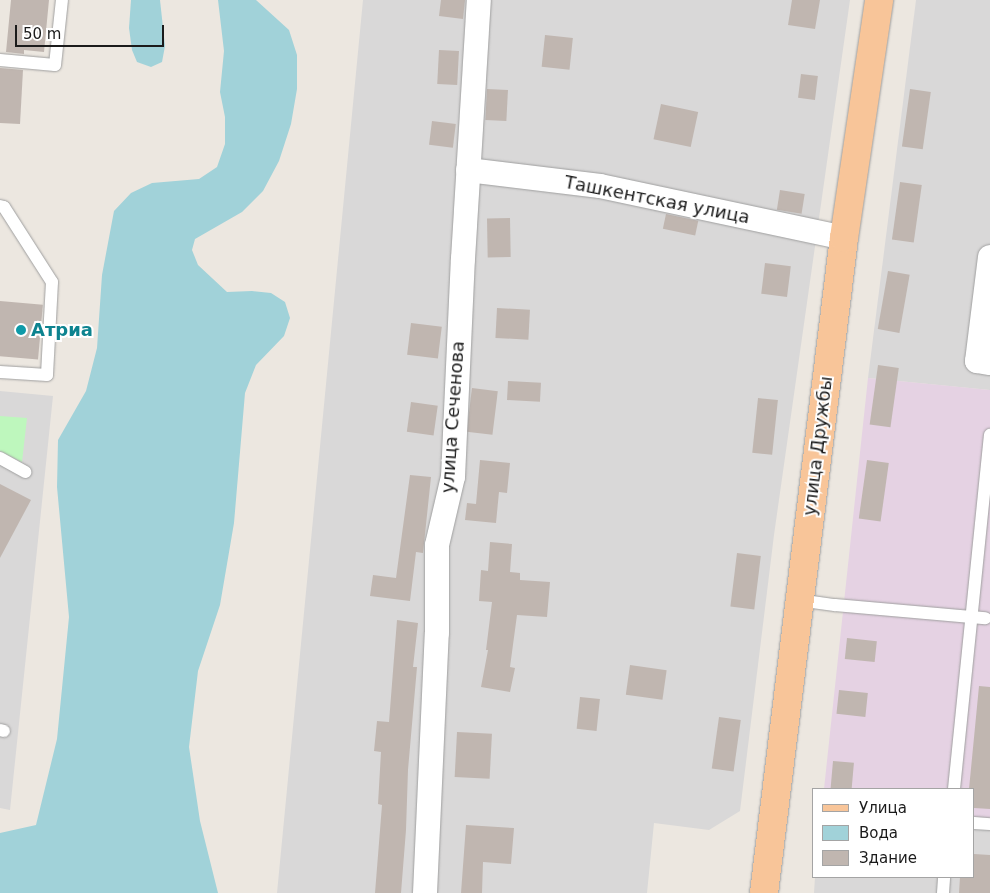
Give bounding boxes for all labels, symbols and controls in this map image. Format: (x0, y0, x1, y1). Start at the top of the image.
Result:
scale bar (18, 15, 166, 47)
text: 50 m (23, 25, 61, 43)
street label: Ташкентская улица (563, 171, 751, 229)
place label: Атриа (31, 319, 93, 341)
marker: Атриа (15, 324, 27, 336)
street label: улица Сеченова (437, 340, 469, 494)
street label: улица Дружбы (799, 375, 837, 517)
legend (812, 788, 975, 878)
text: Улица (859, 799, 907, 817)
text: Вода (859, 824, 898, 842)
text: Здание (859, 849, 917, 867)

